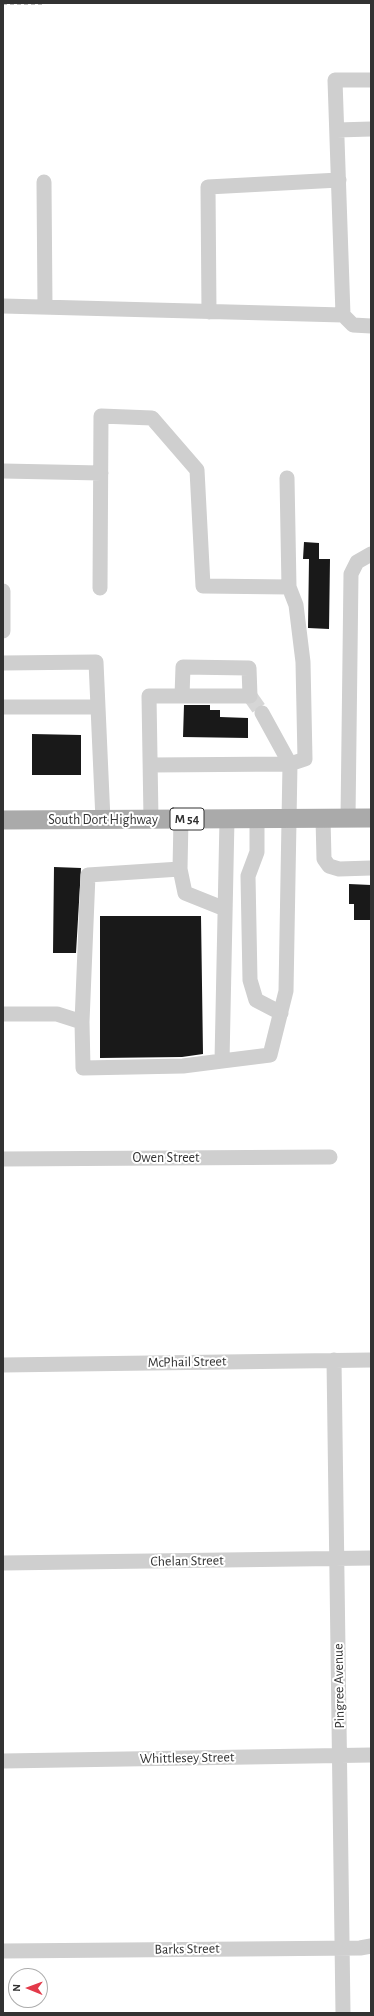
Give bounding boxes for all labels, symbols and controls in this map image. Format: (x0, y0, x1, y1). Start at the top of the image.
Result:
road number: M 54 (170, 808, 204, 830)
street label: South Dort Highway (48, 812, 158, 828)
street label: Owen Street (132, 1150, 200, 1166)
street label: McPhail Street (147, 1353, 227, 1371)
street label: Chelan Street (150, 1552, 224, 1570)
street label: Pingree Avenue (330, 1643, 348, 1729)
street label: Whittlesey Street (139, 1749, 235, 1767)
street label: Barks Street (154, 1940, 220, 1958)
north arrow (8, 1968, 48, 2008)
text: N (11, 1984, 22, 1992)

